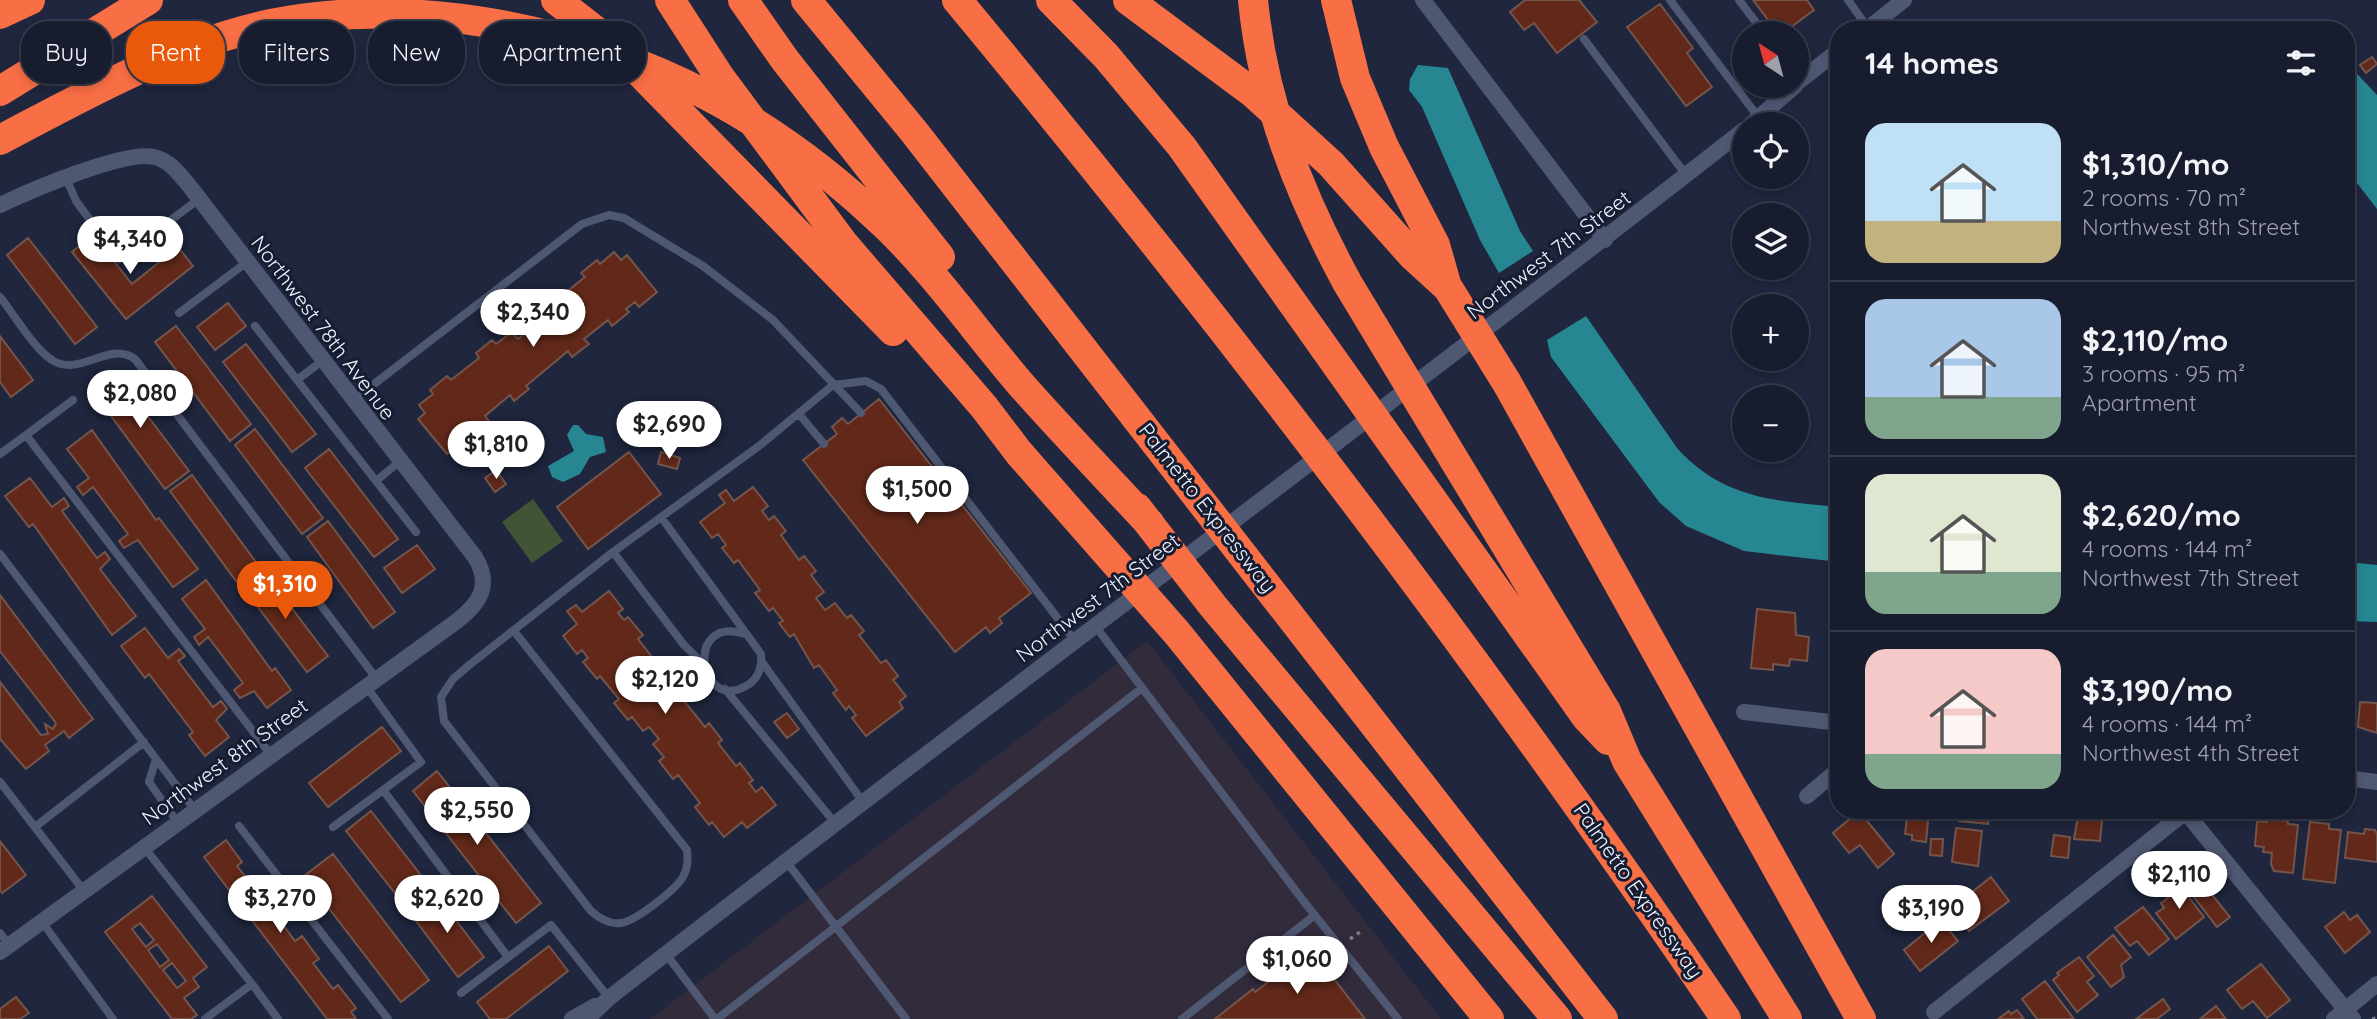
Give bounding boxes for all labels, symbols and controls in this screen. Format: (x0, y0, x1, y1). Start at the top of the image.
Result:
chip: Buy (21, 21, 112, 84)
chip: Rent (126, 21, 225, 84)
chip: Filters (239, 21, 354, 84)
chip: New (368, 21, 465, 84)
chip: Apartment (479, 21, 646, 84)
north arrow (1732, 21, 1810, 98)
map controls (1732, 21, 1809, 462)
text: 14 homes (1865, 44, 1999, 82)
icon: filters (2282, 44, 2320, 82)
button: locate (1732, 112, 1809, 189)
text: $1,310/mo (2082, 145, 2229, 183)
icon: home (1921, 151, 2005, 235)
text: 2 rooms · 70 m² (2082, 183, 2246, 212)
street label: Northwest 7th Street (1461, 184, 1635, 324)
button: layers (1732, 203, 1809, 280)
text: Northwest 8th Street (2082, 212, 2300, 241)
pin: $4,340 (73, 216, 187, 276)
text: $4,340 (93, 224, 167, 253)
street label: Northwest 78th Avenue (246, 230, 402, 425)
pin: $2,340 (476, 290, 590, 349)
button: + (1732, 294, 1809, 371)
text: $2,340 (496, 297, 570, 326)
text: $2,110/mo (2082, 321, 2228, 359)
icon: home (1921, 327, 2005, 411)
text: 3 rooms · 95 m² (2082, 359, 2245, 388)
pin: $2,080 (83, 370, 197, 430)
text: $2,080 (103, 378, 177, 407)
button: − (1732, 385, 1809, 462)
text: Apartment (2082, 388, 2196, 417)
pin: $2,690 (612, 402, 726, 461)
text: $2,690 (632, 409, 706, 438)
street label: Palmetto Expressway (1133, 417, 1282, 597)
pin: $1,810 (439, 421, 553, 481)
text: $1,810 (464, 429, 528, 458)
pin: $1,500 (860, 466, 974, 526)
text: $1,500 (882, 474, 952, 503)
text: $2,620/mo (2082, 496, 2241, 534)
icon: home (1921, 502, 2005, 586)
street label: Northwest 7th Street (1010, 527, 1184, 667)
text: 4 rooms · 144 m² (2082, 534, 2252, 563)
pin: $1,310 (228, 562, 342, 621)
text: Northwest 7th Street (2082, 563, 2299, 592)
text: $1,310 (253, 569, 317, 598)
pin: $2,120 (608, 656, 722, 716)
text: $2,120 (631, 664, 699, 693)
text: $3,190/mo (2082, 671, 2233, 709)
icon: home (1921, 677, 2005, 761)
street label: Northwest 8th Street (136, 692, 313, 830)
text: 4 rooms · 144 m² (2082, 709, 2252, 738)
text: Northwest 4th Street (2082, 738, 2300, 767)
pin: $2,550 (420, 788, 534, 847)
text: $2,550 (440, 795, 514, 824)
street label: Palmetto Expressway (1568, 798, 1709, 983)
pin: $2,110 (2122, 852, 2236, 911)
text: $2,110 (2147, 859, 2211, 888)
pin: $3,270 (223, 876, 337, 935)
pin: $2,620 (390, 876, 504, 935)
text: $3,270 (244, 883, 316, 912)
text: $2,620 (410, 883, 484, 912)
pin: $3,190 (1874, 886, 1988, 945)
text: $3,190 (1898, 893, 1964, 922)
pin: $1,060 (1240, 936, 1354, 996)
text: $1,060 (1262, 944, 1332, 973)

